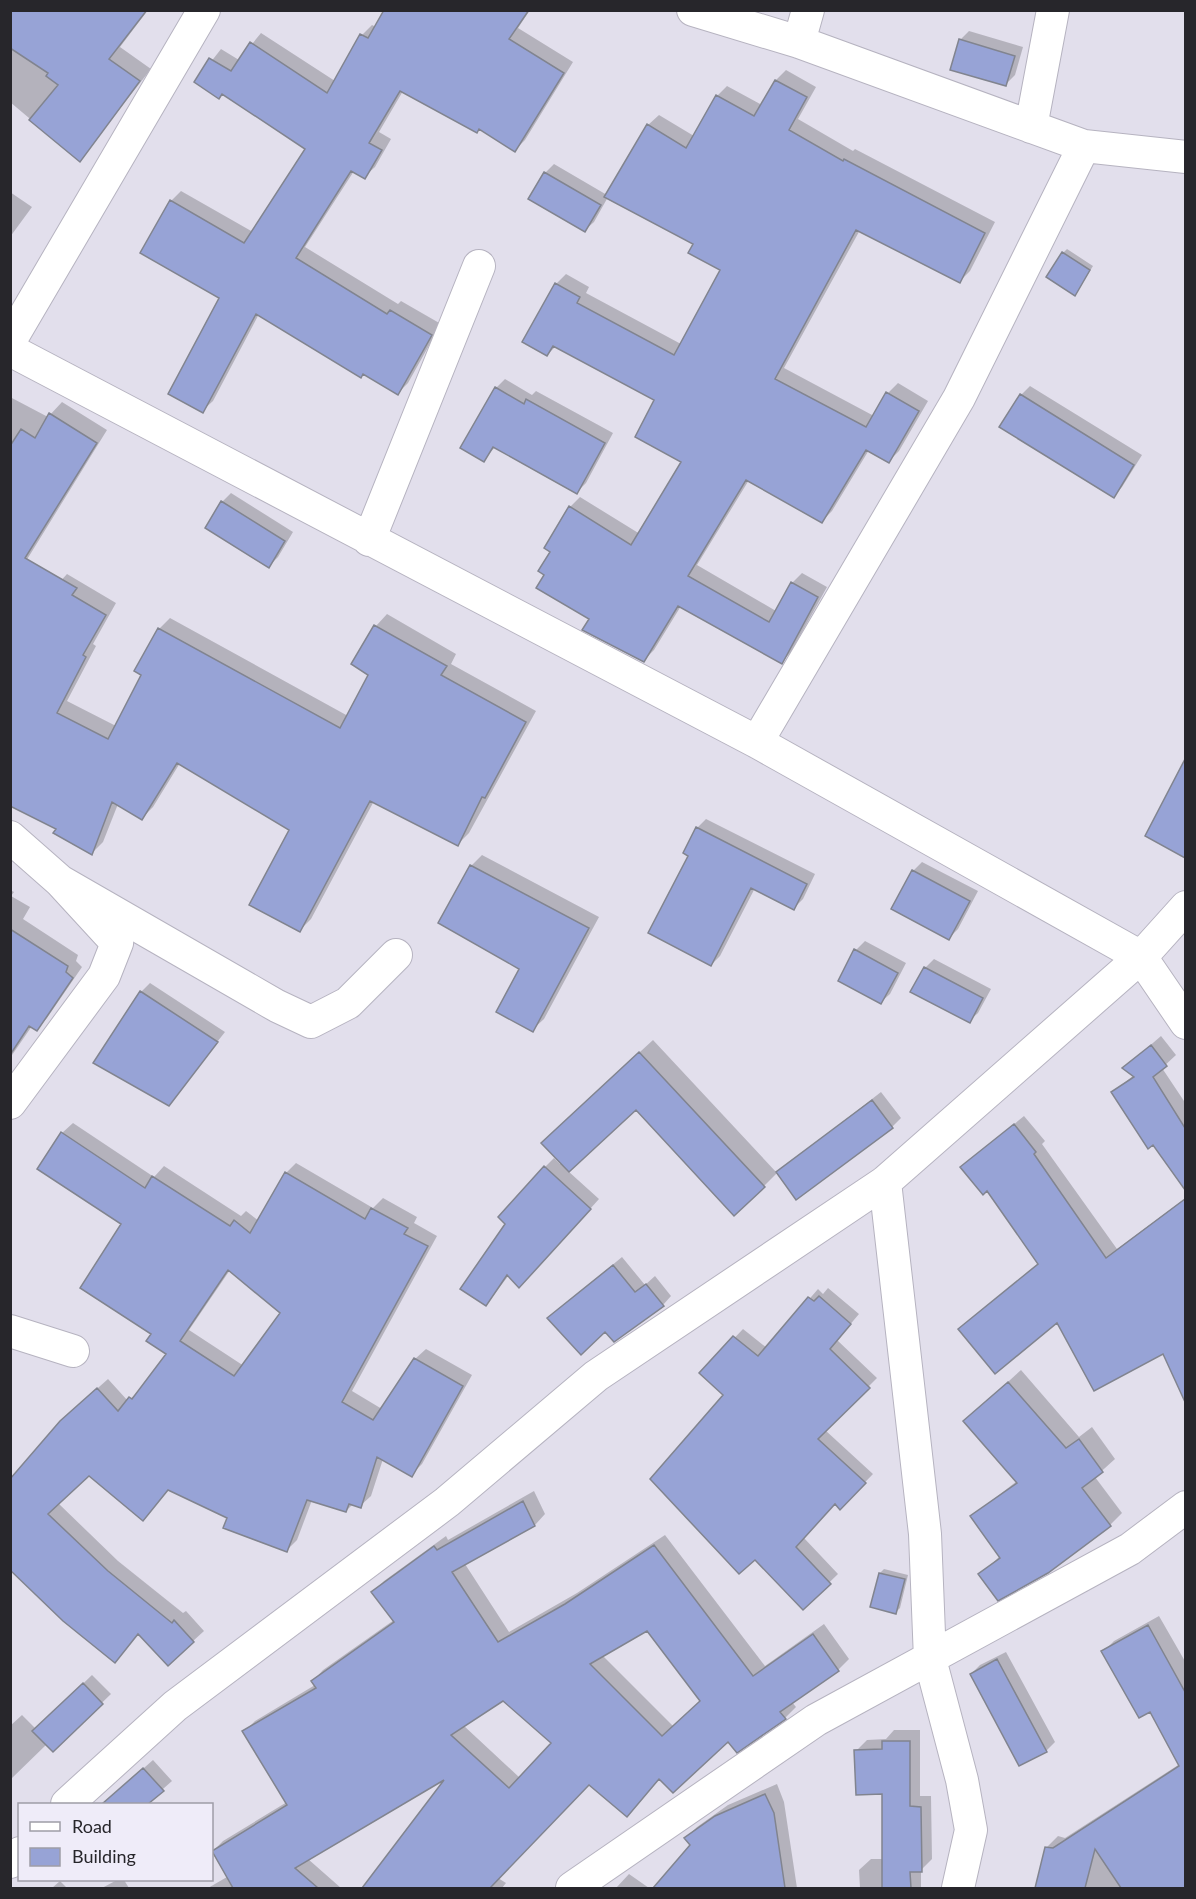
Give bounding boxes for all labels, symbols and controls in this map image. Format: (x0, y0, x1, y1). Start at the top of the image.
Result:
legend (18, 1803, 213, 1881)
text: Road (72, 1815, 112, 1837)
text: Building (72, 1845, 136, 1867)

